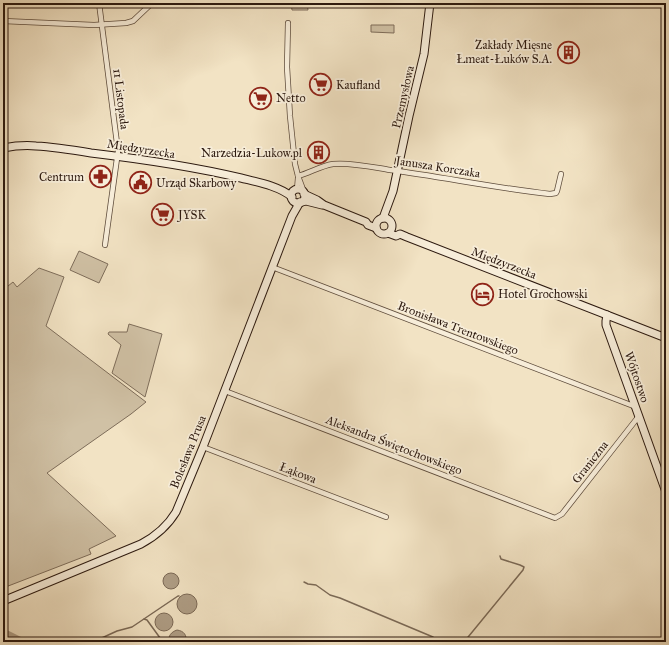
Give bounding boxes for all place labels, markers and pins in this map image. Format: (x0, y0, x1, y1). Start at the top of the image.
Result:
place label: Zakłady Mięsne Łmeat-Łuków S.A. (456, 38, 552, 66)
building icon: Zakłady Mięsne Łmeat-Łuków S.A. (555, 39, 581, 65)
supermarket icon: Kaufland (308, 72, 334, 98)
place label: Kaufland (336, 78, 380, 92)
supermarket icon: Netto (248, 85, 274, 111)
place label: Netto (276, 91, 306, 105)
building icon: Narzedzia-Lukow.pl (305, 140, 331, 166)
place label: Narzedzia-Lukow.pl (201, 146, 303, 160)
pharmacy icon: Centrum (87, 164, 113, 190)
place label: Centrum (39, 170, 84, 184)
public building icon: Urząd Skarbowy (128, 170, 154, 196)
place label: Urząd Skarbowy (156, 176, 237, 190)
supermarket icon: JYSK (150, 202, 176, 228)
place label: JYSK (176, 208, 206, 223)
hotel icon: Hotel Grochowski (470, 281, 496, 307)
place label: Hotel Grochowski (498, 287, 588, 301)

